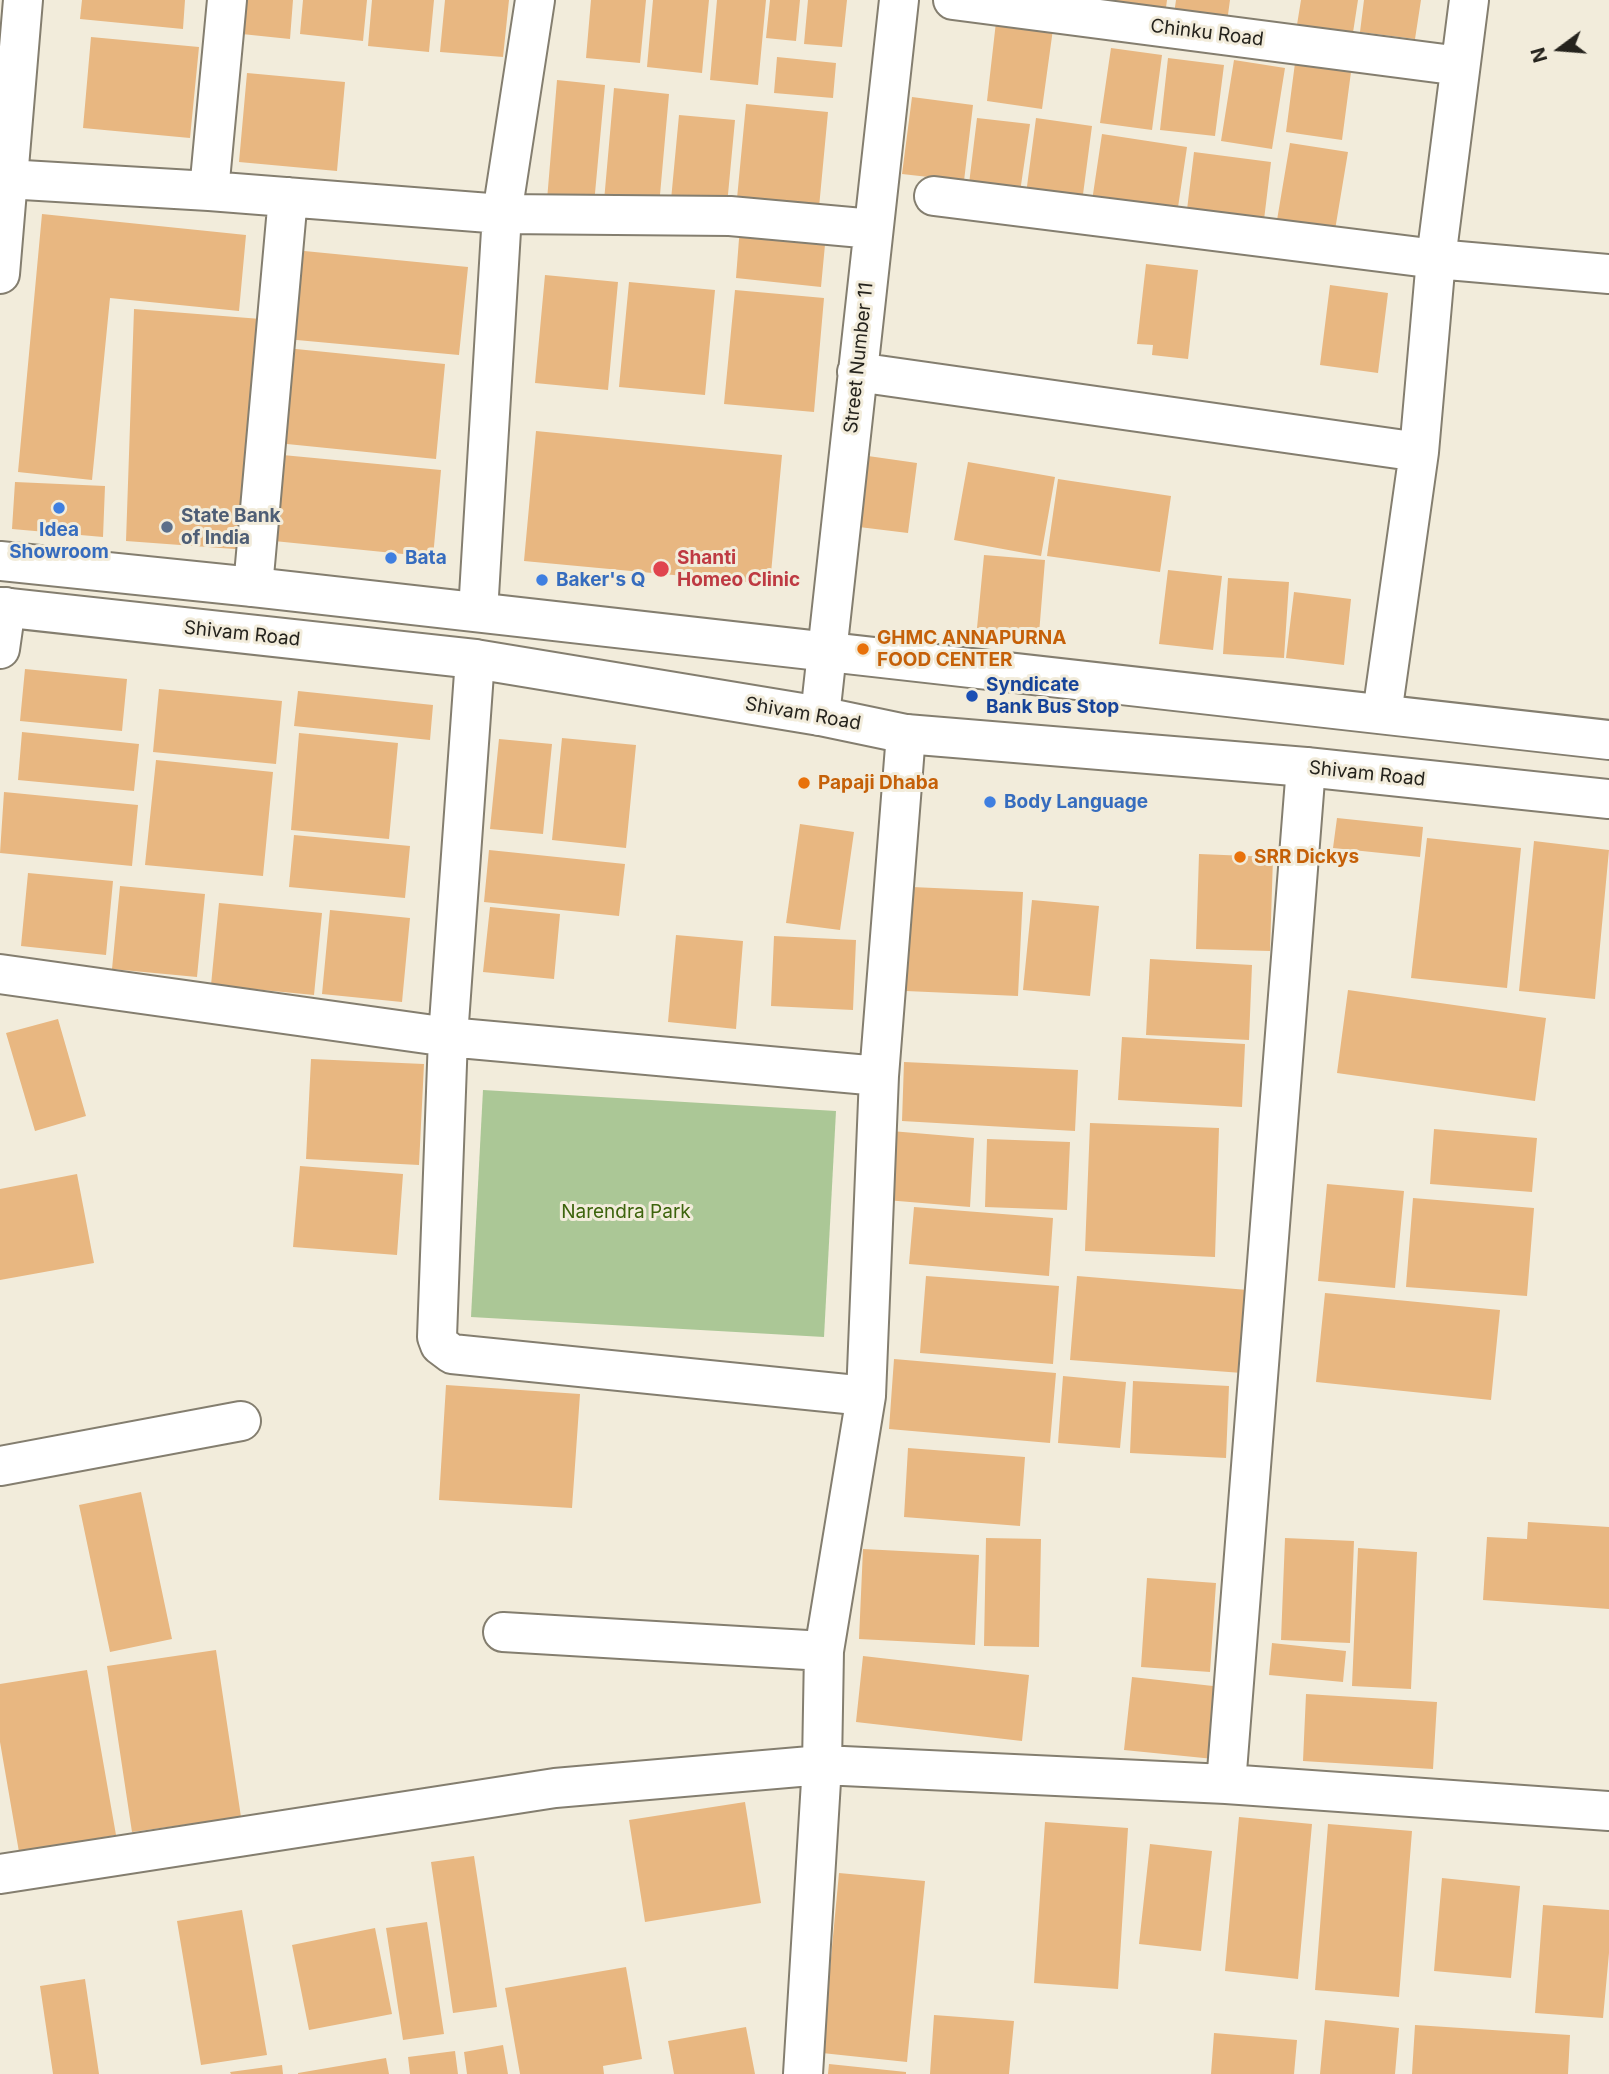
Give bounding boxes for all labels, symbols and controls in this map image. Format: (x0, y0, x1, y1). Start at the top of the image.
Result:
north arrow (1525, 14, 1595, 84)
street label: Chinku Road (1149, 15, 1265, 51)
text: N (1526, 45, 1552, 65)
street label: Street Number 11 (840, 281, 878, 435)
marker: Idea Showroom (51, 500, 67, 516)
place label: State Bank of India (181, 505, 281, 549)
place label: Idea Showroom (9, 519, 109, 563)
marker: State Bank of India (159, 519, 175, 535)
place label: Bata (405, 547, 447, 569)
place label: Shanti Homeo Clinic (677, 547, 800, 591)
marker: Bata (383, 550, 399, 566)
marker: Shanti Homeo Clinic (651, 559, 671, 579)
place label: Baker's Q (556, 569, 645, 591)
marker: Baker's Q (534, 572, 550, 588)
street label: Shivam Road (183, 617, 301, 651)
place label: GHMC ANNAPURNA FOOD CENTER (877, 627, 1066, 671)
marker: GHMC ANNAPURNA FOOD CENTER (855, 641, 871, 657)
place label: Syndicate Bank Bus Stop (986, 674, 1119, 718)
marker: Syndicate Bank Bus Stop (964, 688, 980, 704)
street label: Shivam Road (743, 693, 863, 735)
street label: Shivam Road (1308, 757, 1426, 791)
place label: Papaji Dhaba (818, 772, 939, 794)
marker: Papaji Dhaba (796, 775, 812, 791)
place label: Body Language (1004, 791, 1148, 813)
marker: Body Language (982, 794, 998, 810)
place label: SRR Dickys (1254, 846, 1359, 868)
marker: SRR Dickys (1232, 849, 1248, 865)
park label: Narendra Park (561, 1201, 691, 1223)

